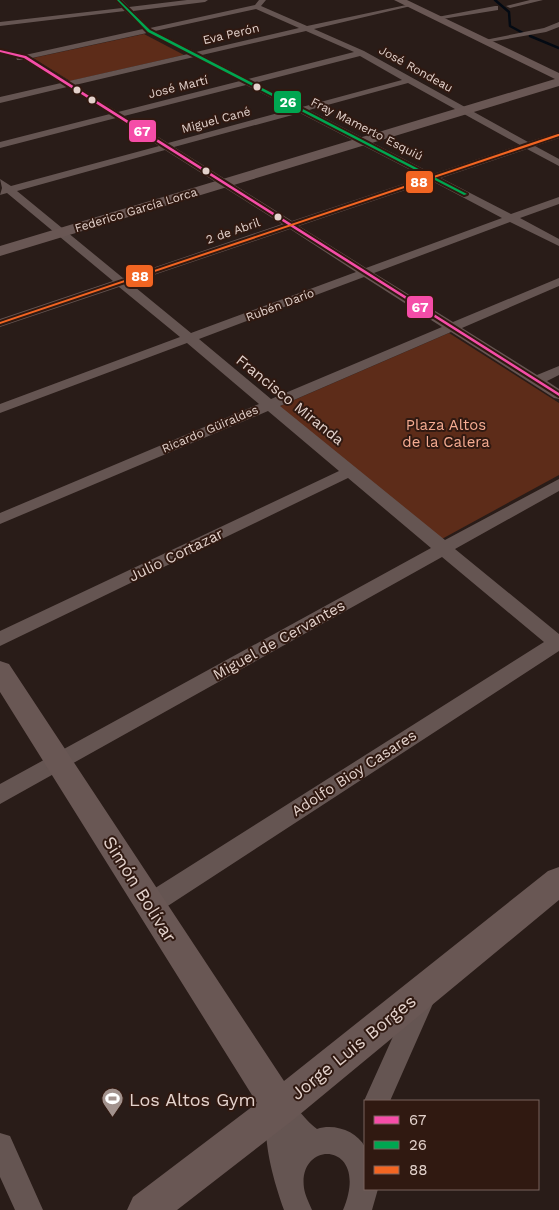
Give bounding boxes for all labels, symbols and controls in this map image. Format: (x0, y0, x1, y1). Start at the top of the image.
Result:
street label: Eva Perón (201, 21, 261, 47)
street label: José Rondeau (377, 43, 455, 95)
street label: José Martí (147, 73, 209, 101)
unlabelled marker (252, 82, 262, 92)
unlabelled marker (72, 85, 82, 95)
line badge: 26 (273, 90, 302, 114)
text: 26 (280, 94, 297, 110)
unlabelled marker (87, 95, 97, 105)
street label: Fray Mamerto Esquiú (309, 95, 425, 163)
street label: Miguel Cané (180, 104, 252, 136)
line badge: 67 (128, 119, 157, 143)
text: 67 (134, 123, 151, 139)
unlabelled marker (201, 166, 211, 176)
line badge: 88 (405, 170, 434, 194)
text: 88 (410, 174, 428, 190)
street label: Federico García Lorca (73, 185, 199, 235)
unlabelled marker (273, 212, 283, 222)
street label: 2 de Abril (204, 215, 262, 247)
line badge: 88 (125, 264, 154, 288)
text: 88 (131, 268, 149, 284)
street label: Rubén Darío (244, 286, 316, 324)
line badge: 67 (406, 295, 434, 319)
text: 67 (412, 299, 429, 315)
street label: Francisco Miranda (232, 351, 348, 449)
street label: Ricardo Güiraldes (160, 402, 260, 456)
park label: Plaza Altos de la Calera (402, 416, 490, 451)
street label: Julio Cortazar (126, 524, 226, 586)
street label: Miguel de Cervantes (210, 596, 348, 684)
street label: Adolfo Bioy Casares (288, 726, 420, 820)
street label: Simón Bolívar (99, 832, 181, 946)
street label: Jorge Luis Borges (286, 990, 420, 1104)
sports icon: Los Altos Gym (101, 1087, 125, 1118)
place label: Los Altos Gym (129, 1089, 256, 1110)
legend (364, 1100, 539, 1190)
text: 67 (409, 1111, 426, 1129)
text: 26 (409, 1136, 427, 1154)
text: 88 (409, 1161, 427, 1179)

